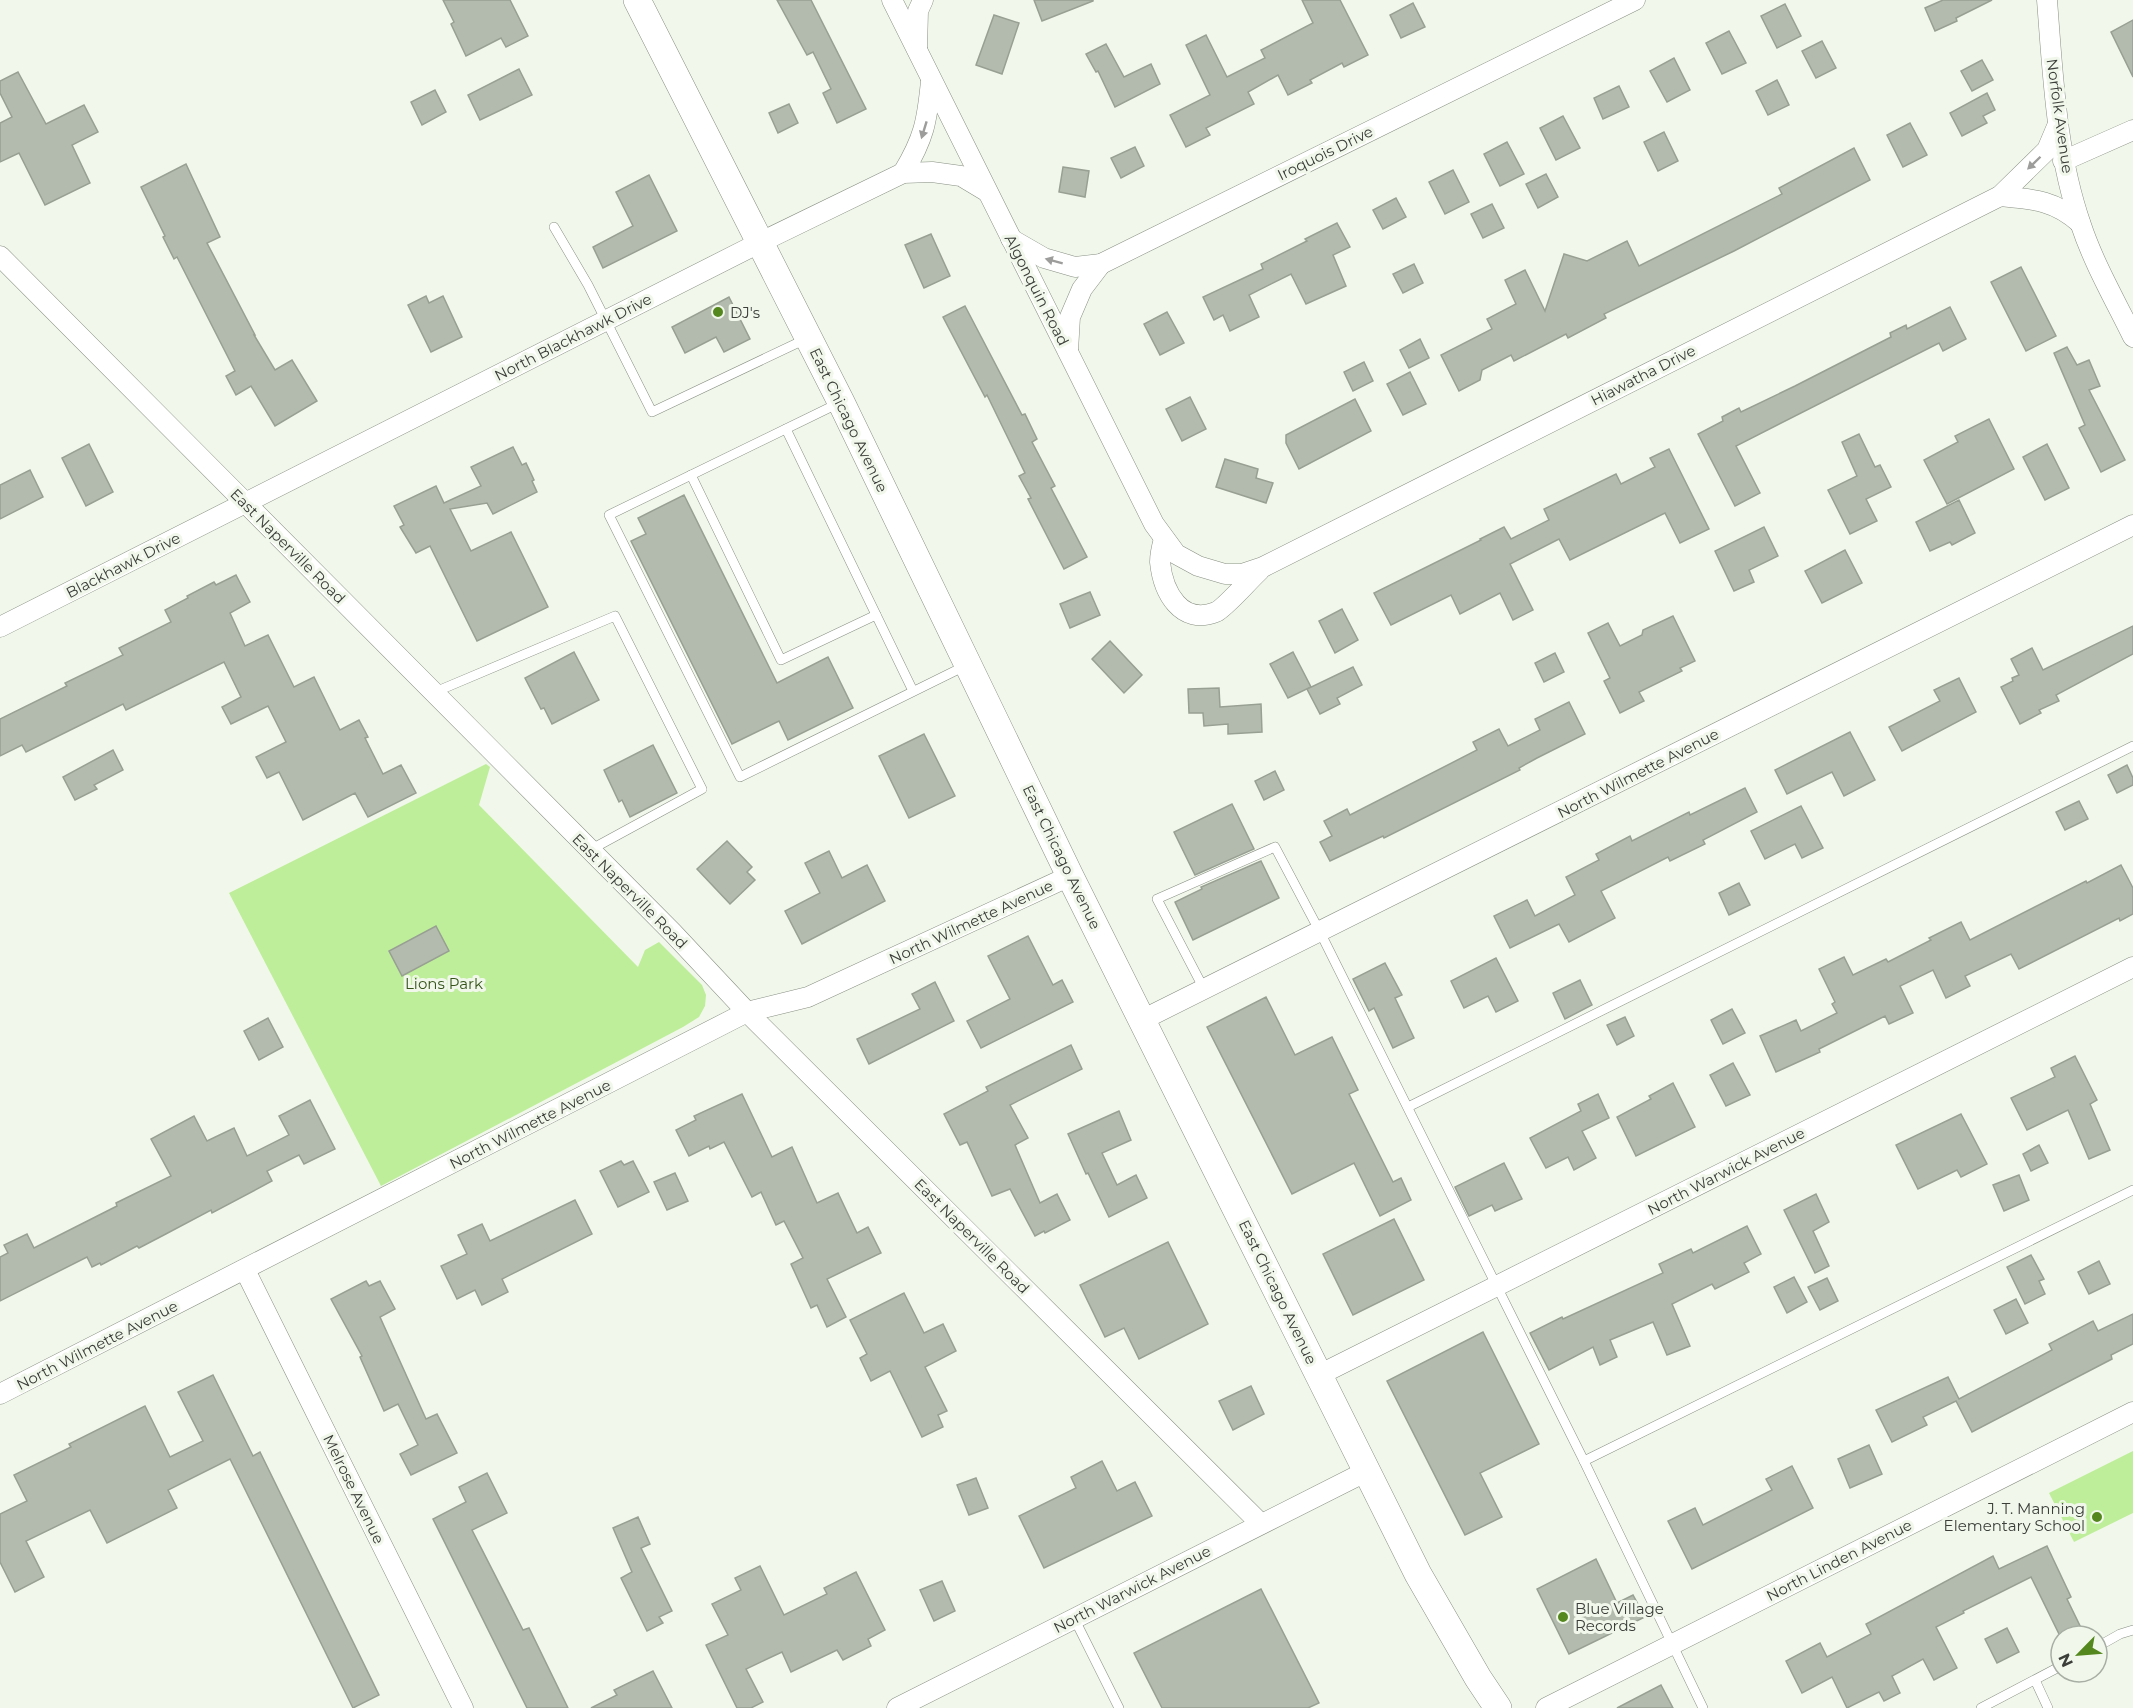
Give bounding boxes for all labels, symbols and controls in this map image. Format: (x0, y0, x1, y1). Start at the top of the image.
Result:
street label: Norfolk Avenue (2043, 57, 2077, 175)
one-way arrow (919, 121, 928, 139)
street label: Iroquois Drive (1274, 122, 1376, 184)
one-way arrow (2027, 156, 2041, 170)
street label: Algonquin Road (1001, 231, 1073, 349)
one-way arrow (1045, 255, 1063, 265)
street label: North Blackhawk Drive (491, 289, 655, 385)
place label: DJ's (730, 303, 760, 322)
marker: DJ's (711, 305, 725, 319)
street label: Hiawatha Drive (1587, 340, 1699, 410)
street label: East Chicago Avenue (806, 345, 892, 495)
street label: East Naperville Road (226, 484, 350, 608)
street label: Blackhawk Drive (63, 528, 183, 602)
street label: North Wilmette Avenue (1554, 724, 1722, 822)
street label: East Chicago Avenue (1019, 782, 1105, 932)
street label: East Naperville Road (568, 829, 692, 953)
street label: North Wilmette Avenue (886, 876, 1056, 968)
park label: Lions Park (405, 974, 483, 993)
street label: North Wilmette Avenue (446, 1075, 614, 1173)
street label: North Warwick Avenue (1644, 1123, 1808, 1219)
street label: East Naperville Road (910, 1174, 1034, 1298)
street label: East Chicago Avenue (1235, 1217, 1321, 1367)
street label: North Wilmette Avenue (13, 1296, 181, 1394)
street label: Melrose Avenue (319, 1431, 389, 1547)
place label: J. T. Manning Elementary School (1944, 1499, 2085, 1535)
marker: J. T. Manning Elementary School (2090, 1510, 2104, 1524)
street label: North Linden Avenue (1763, 1515, 1915, 1605)
street label: North Warwick Avenue (1050, 1541, 1214, 1637)
place label: Blue Village Records (1575, 1599, 1664, 1635)
marker: Blue Village Records (1556, 1610, 1570, 1624)
north arrow (2049, 1624, 2109, 1684)
text: N (2055, 1650, 2077, 1670)

